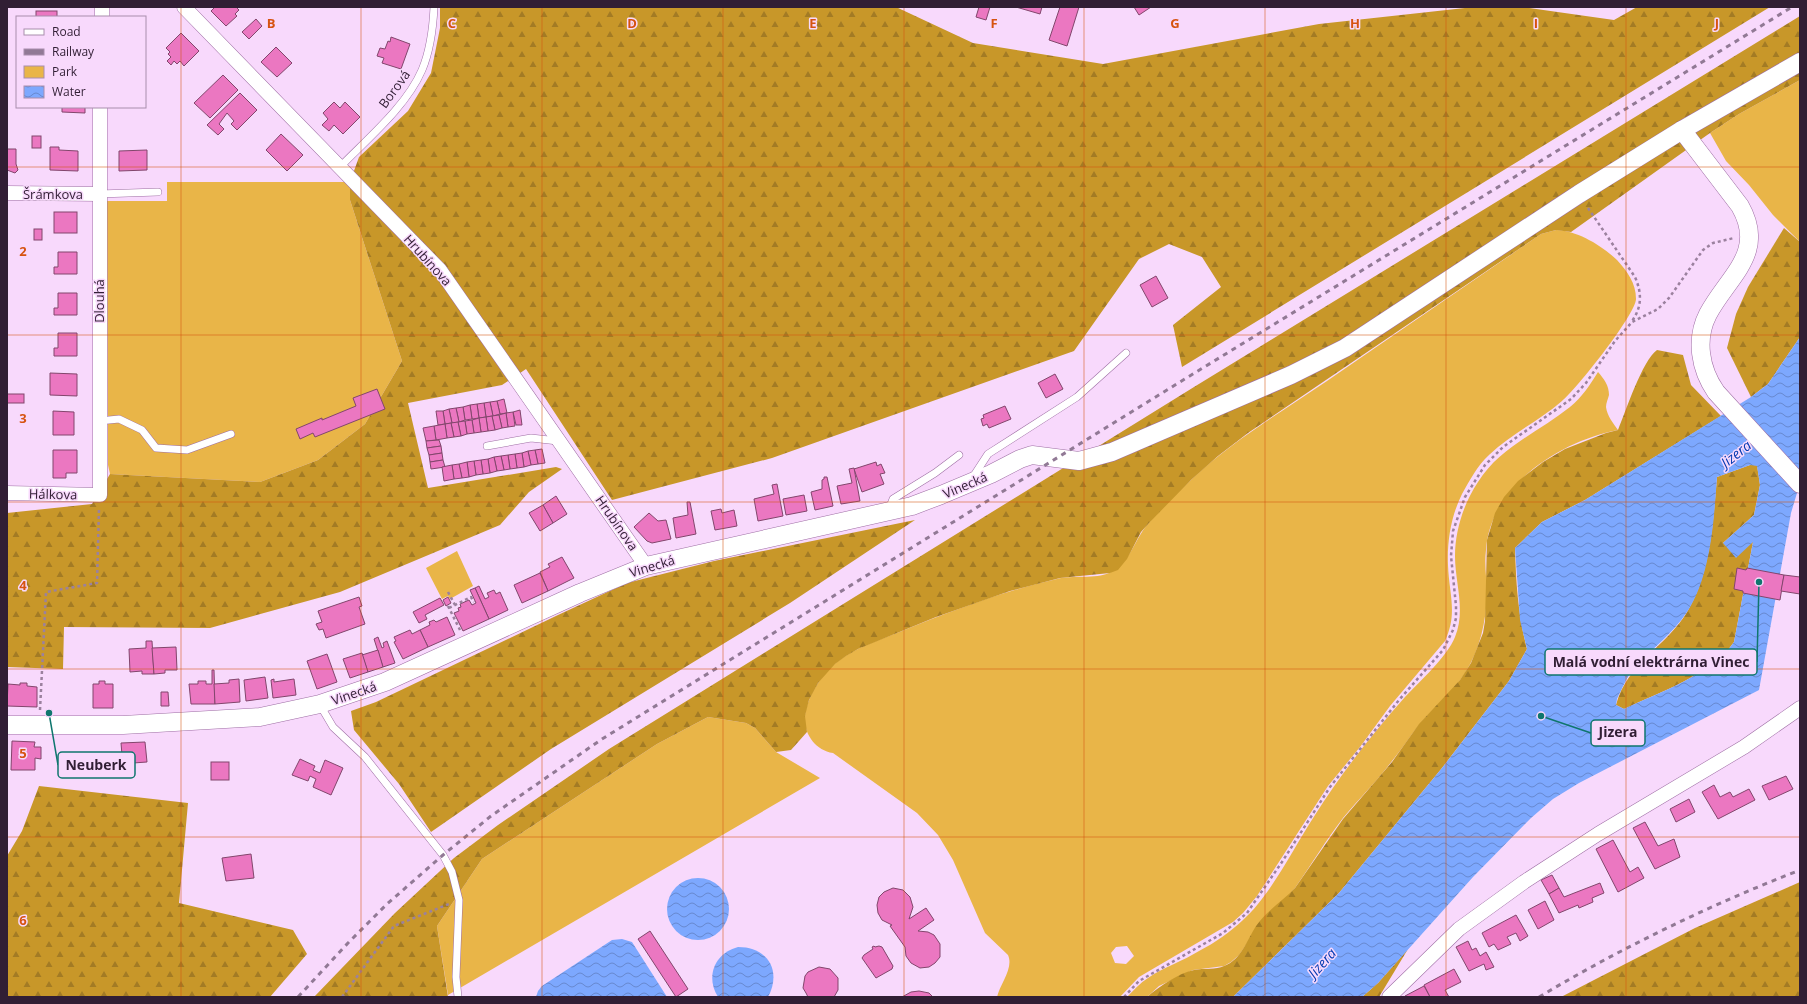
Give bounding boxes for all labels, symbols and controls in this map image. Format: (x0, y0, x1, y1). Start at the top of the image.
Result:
text: B (267, 14, 276, 32)
text: C (448, 14, 456, 32)
text: D (627, 14, 637, 32)
text: E (809, 14, 817, 32)
text: F (990, 14, 998, 32)
text: G (1170, 14, 1180, 32)
text: H (1350, 14, 1360, 32)
text: I (1534, 14, 1538, 32)
text: J (1714, 14, 1719, 32)
legend (16, 16, 146, 108)
text: Road (52, 23, 81, 40)
text: Railway (52, 43, 95, 60)
text: Park (52, 63, 78, 80)
street label: Borová (374, 66, 414, 112)
text: Water (52, 83, 86, 100)
street label: Šrámkova (23, 185, 83, 203)
street label: Hrubínova (400, 230, 456, 290)
text: 2 (19, 242, 27, 260)
street label: Dlouhá (90, 279, 108, 323)
text: 3 (19, 409, 27, 427)
water label: Jizera (1714, 436, 1755, 473)
street label: Vinecká (940, 468, 990, 502)
street label: Hálkova (29, 485, 77, 503)
street label: Hrubínova (591, 492, 643, 554)
street label: Vinecká (627, 551, 677, 581)
text: 4 (19, 576, 27, 594)
callout: Malá vodní elektrárna Vinec (1545, 649, 1757, 675)
text: Malá vodní elektrárna Vinec (1553, 652, 1749, 671)
street label: Vinecká (329, 677, 379, 709)
callout: Jizera (1591, 720, 1645, 746)
text: Jizera (1597, 722, 1637, 741)
text: 5 (19, 744, 27, 762)
callout: Neuberk (58, 752, 135, 778)
text: Neuberk (65, 755, 127, 774)
text: 6 (19, 911, 27, 929)
water label: Jizera (1301, 944, 1340, 984)

